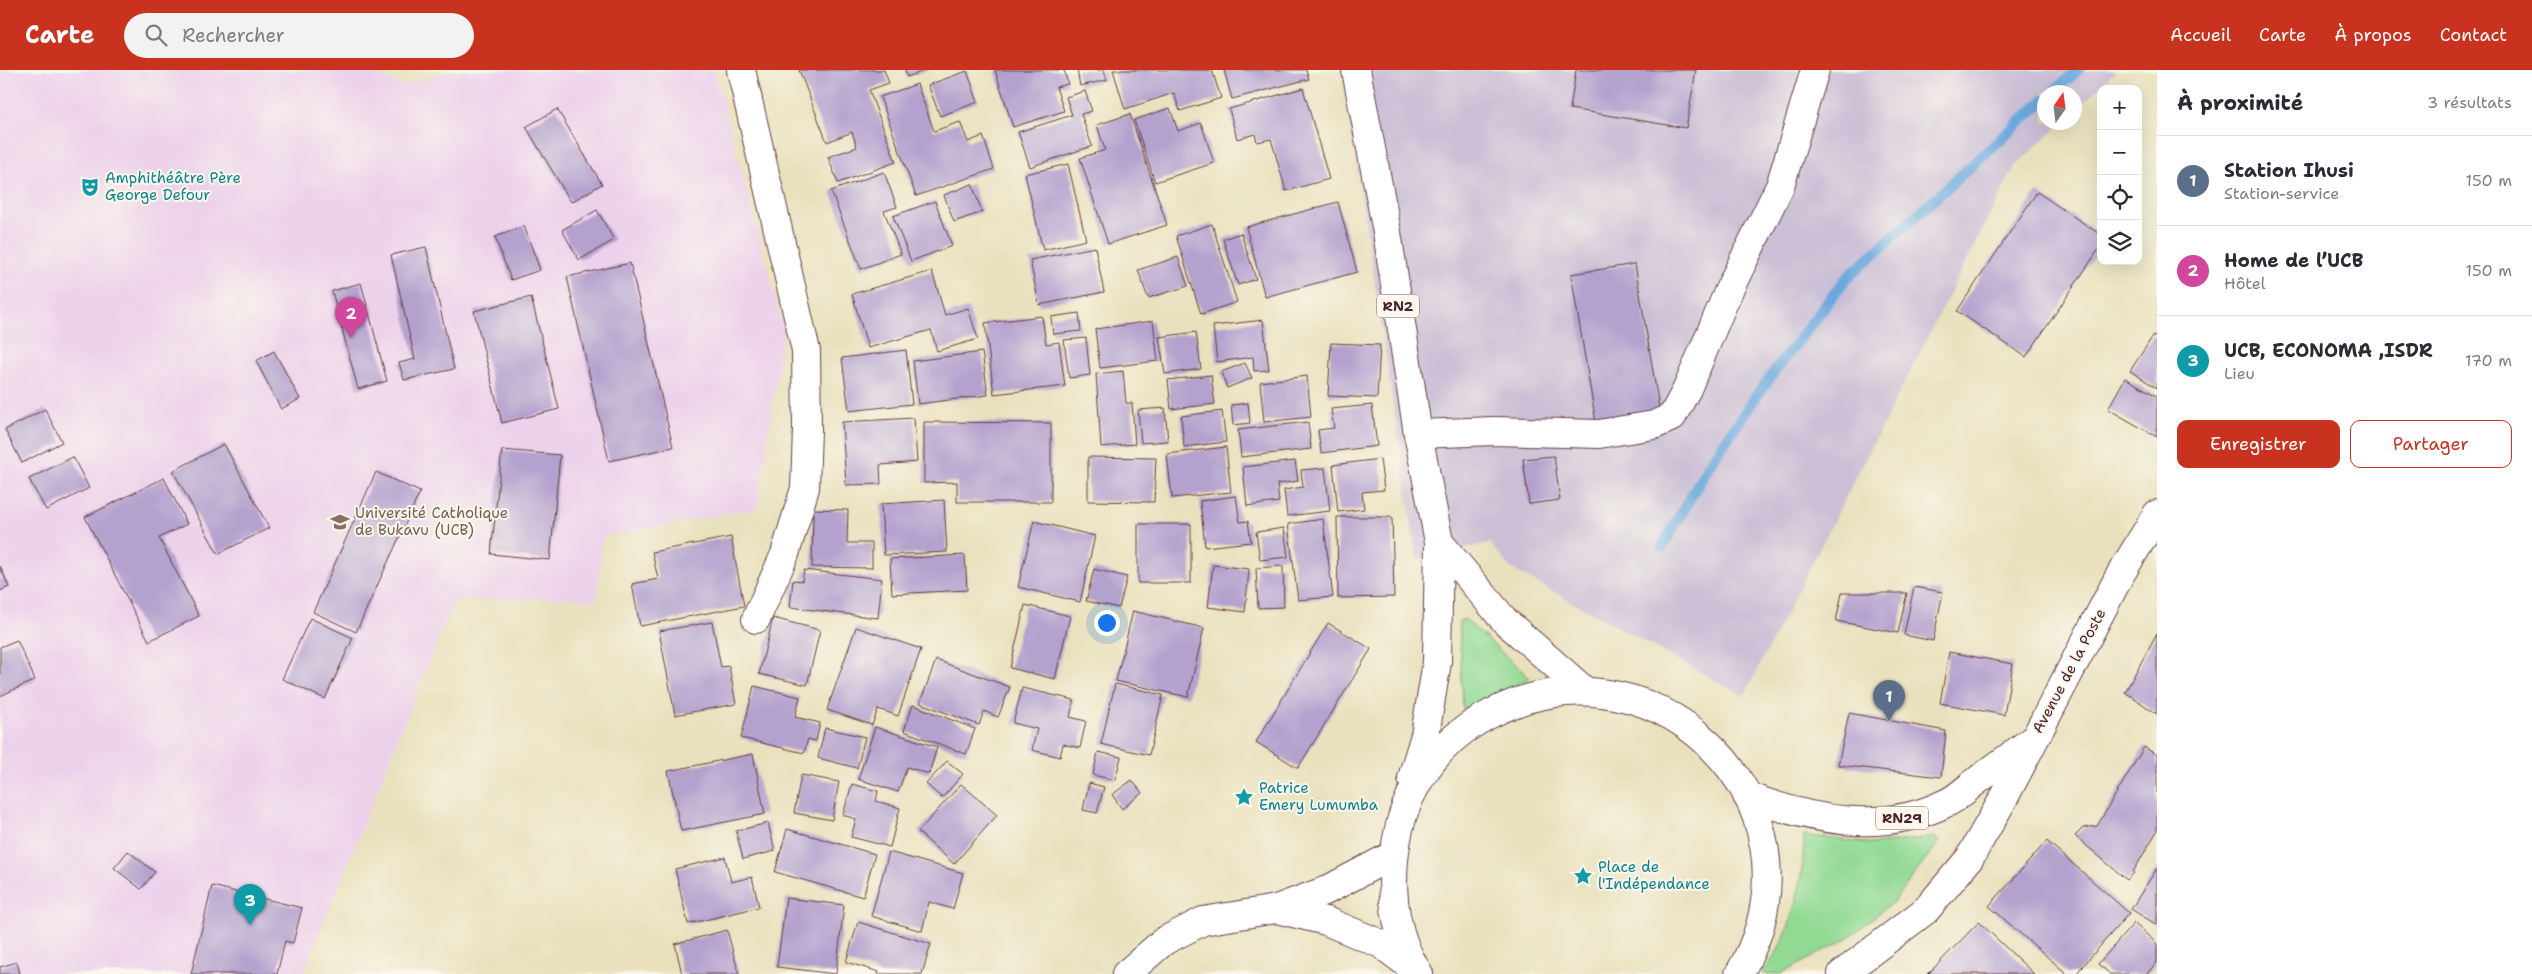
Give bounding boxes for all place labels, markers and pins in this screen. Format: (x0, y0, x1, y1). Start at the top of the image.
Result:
place label: Amphithéâtre Père George Defour (105, 168, 241, 205)
theatre icon: Amphithéâtre Père George Defour (79, 176, 101, 198)
pin: 2 (335, 297, 367, 338)
place label: Université Catholique de Bukavu (UCB) (355, 503, 508, 540)
school or university icon: Université Catholique de Bukavu (UCB) (329, 511, 351, 533)
pin: 1 (1873, 680, 1905, 721)
place label: Patrice Emery Lumumba (1259, 778, 1379, 815)
place icon: Patrice Emery Lumumba (1233, 786, 1255, 808)
place label: Place de l'Indépendance (1598, 857, 1710, 894)
place icon: Place de l'Indépendance (1572, 865, 1594, 887)
pin: 3 (234, 884, 266, 925)

